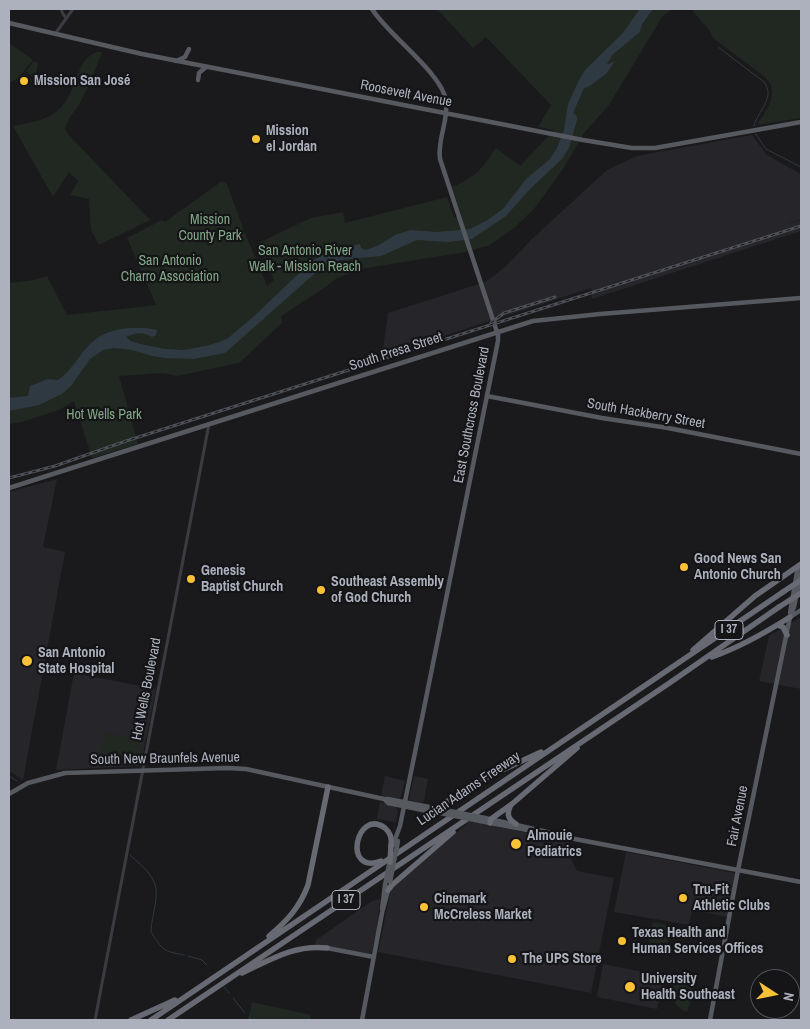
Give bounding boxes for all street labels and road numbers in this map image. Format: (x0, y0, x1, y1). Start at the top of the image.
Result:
street label: Roosevelt Avenue (359, 77, 453, 111)
street label: South Presa Street (347, 329, 445, 375)
street label: East Southcross Boulevard (451, 345, 493, 485)
street label: South Hackberry Street (586, 395, 706, 433)
road number: I 37 (715, 620, 743, 640)
street label: Hot Wells Boulevard (129, 636, 165, 742)
street label: Lucian Adams Freeway (414, 748, 524, 830)
street label: South New Braunfels Avenue (90, 749, 240, 769)
street label: Fair Avenue (724, 784, 752, 848)
road number: I 37 (332, 890, 360, 910)

